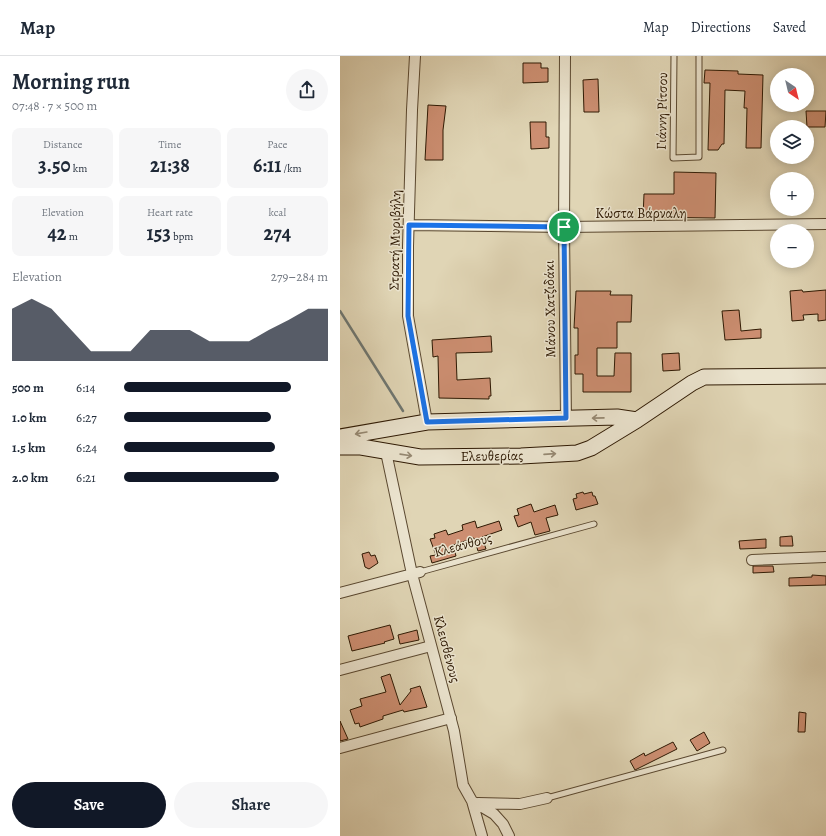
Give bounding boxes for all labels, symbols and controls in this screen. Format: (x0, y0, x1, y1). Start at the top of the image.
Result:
text: Map (20, 15, 55, 41)
text: Map (643, 18, 669, 37)
text: Directions (691, 18, 751, 37)
text: Saved (773, 18, 806, 37)
text: Morning run (12, 67, 130, 97)
north arrow (770, 68, 814, 112)
map controls (770, 68, 814, 268)
button: share (286, 69, 328, 111)
street label: Γιάννη Ρίτσου (652, 72, 672, 150)
text: 07:48 · 7 × 500 m (12, 97, 97, 114)
button: layers (770, 120, 814, 164)
text: Distance (43, 137, 82, 152)
text: Time (159, 137, 181, 152)
text: Pace (267, 137, 288, 152)
text: 3.50 (38, 152, 71, 179)
text: 21:38 (150, 152, 190, 179)
text: 6:11 (253, 152, 281, 179)
text: km (71, 161, 87, 176)
text: /km (281, 161, 302, 176)
button: + (770, 172, 814, 216)
street label: Στρατή Μυριβήλη (385, 190, 405, 290)
street label: Κώστα Βάρναλη (595, 204, 687, 223)
text: Elevation (42, 205, 84, 220)
text: Heart rate (147, 205, 193, 220)
text: kcal (269, 205, 286, 220)
pin (547, 210, 581, 244)
icon: arrive (553, 216, 575, 238)
text: 42 (47, 220, 67, 247)
text: 153 (146, 220, 171, 247)
text: 274 (264, 220, 291, 247)
button: − (770, 224, 814, 268)
text: m (67, 229, 78, 244)
text: bpm (171, 229, 194, 244)
street label: Μάνου Χατζιδάκι (540, 260, 560, 358)
text: Elevation (12, 268, 62, 285)
text: 279–284 m (271, 268, 328, 285)
text: 500 m (12, 379, 44, 396)
text: 6:14 (76, 379, 95, 396)
text: 1.0 km (12, 409, 47, 426)
text: 6:27 (76, 409, 97, 426)
one-way arrow (592, 414, 605, 421)
one-way arrow (355, 429, 368, 437)
text: 1.5 km (12, 439, 46, 456)
text: 6:24 (76, 439, 97, 456)
street label: Ελευθερίας (460, 446, 524, 466)
one-way arrow (399, 451, 412, 459)
one-way arrow (543, 451, 556, 458)
text: 2.0 km (12, 469, 48, 486)
text: 6:21 (76, 469, 96, 486)
street label: Κλεάνθους (432, 528, 494, 562)
street label: Κλεισθένους (429, 613, 465, 685)
button: Save (12, 782, 166, 828)
button: Share (174, 782, 328, 828)

